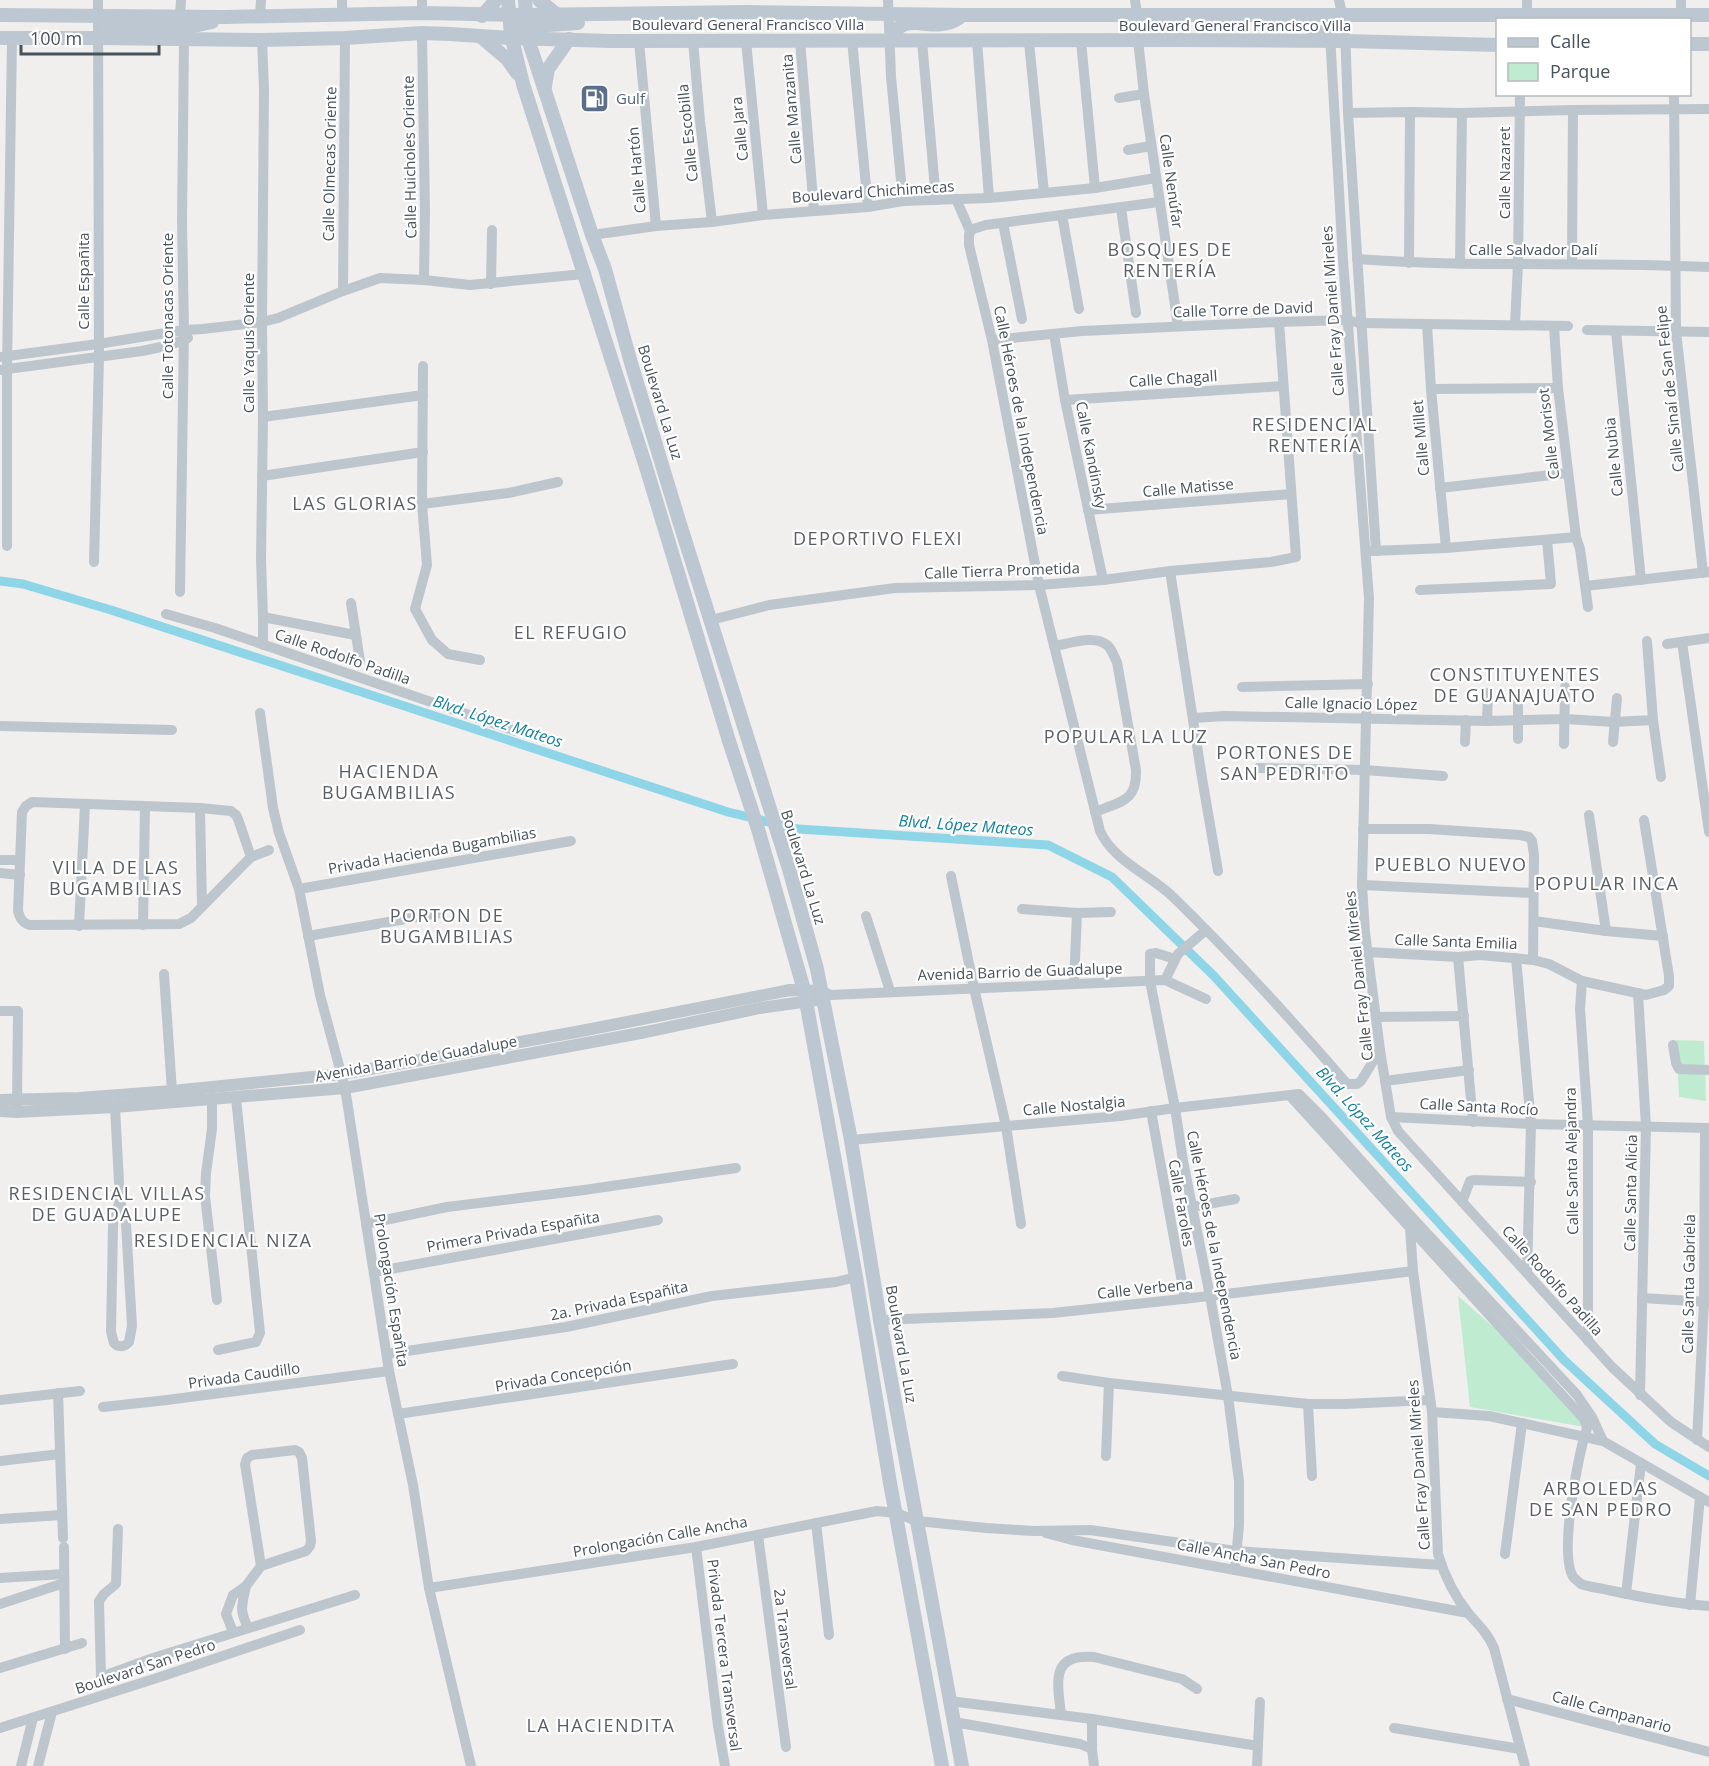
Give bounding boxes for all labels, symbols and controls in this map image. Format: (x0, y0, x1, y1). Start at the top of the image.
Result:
street label: Boulevard General Francisco Villa (632, 14, 864, 34)
street label: Boulevard General Francisco Villa (1119, 15, 1351, 35)
scale bar (21, 18, 159, 56)
legend (1496, 18, 1691, 96)
text: 100 m (30, 26, 82, 50)
text: Calle (1550, 29, 1591, 53)
street label: Calle Manzanita (776, 53, 806, 165)
text: Parque (1550, 59, 1610, 83)
street label: Calle Huicholes Oriente (398, 75, 420, 239)
fuel station icon: Gulf (579, 82, 611, 114)
street label: Calle Escobilla (672, 83, 702, 183)
street label: Calle Olmecas Oriente (318, 86, 340, 242)
place label: Gulf (616, 88, 646, 108)
street label: Calle Jara (726, 96, 752, 162)
street label: Calle Hartón (622, 126, 650, 214)
street label: Calle Nazaret (1494, 127, 1514, 219)
street label: Calle Nenúfar (1155, 132, 1189, 230)
street label: Boulevard Chichimecas (791, 175, 955, 207)
street label: Calle Fray Daniel Mireles (1316, 225, 1348, 397)
street label: Calle Españita (73, 232, 93, 330)
street label: Calle Totonacas Oriente (157, 233, 177, 399)
district label: BOSQUES DE RENTERÍA (1107, 237, 1233, 282)
street label: Calle Salvador Dalí (1469, 239, 1599, 259)
street label: Calle Yaquis Oriente (238, 273, 258, 413)
street label: Calle Torre de David (1172, 297, 1314, 321)
street label: Calle Héroes de la Independencia (990, 304, 1054, 536)
street label: Calle Sinaí de San Felipe (1650, 305, 1688, 473)
street label: Boulevard La Luz (634, 342, 688, 462)
street label: Calle Chagall (1128, 365, 1218, 391)
street label: Calle Morisot (1532, 387, 1564, 481)
street label: Calle Millet (1407, 399, 1433, 477)
street label: Calle Kandinsky (1072, 400, 1112, 511)
district label: RESIDENCIAL RENTERÍA (1252, 412, 1378, 457)
street label: Calle Nubia (1599, 416, 1627, 498)
street label: Calle Matisse (1142, 473, 1234, 501)
district label: LAS GLORIAS (292, 491, 418, 515)
district label: DEPORTIVO FLEXI (793, 526, 963, 550)
street label: Calle Tierra Prometida (924, 557, 1080, 583)
district label: EL REFUGIO (514, 620, 628, 644)
street label: Calle Rodolfo Padilla (273, 623, 413, 689)
district label: CONSTITUYENTES DE GUANAJUATO (1429, 662, 1601, 707)
water label: Blvd. López Mateos (430, 690, 566, 752)
street label: Calle Ignacio López (1284, 692, 1418, 714)
district label: POPULAR LA LUZ (1044, 724, 1208, 748)
district label: PORTONES DE SAN PEDRITO (1216, 740, 1354, 785)
district label: HACIENDA BUGAMBILIAS (322, 759, 456, 804)
street label: Boulevard La Luz (777, 807, 831, 927)
water label: Blvd. López Mateos (898, 809, 1034, 841)
street label: Privada Hacienda Bugambilias (326, 822, 538, 878)
district label: PUEBLO NUEVO (1374, 852, 1528, 876)
district label: VILLA DE LAS BUGAMBILIAS (49, 855, 183, 900)
district label: POPULAR INCA (1535, 871, 1679, 895)
street label: Calle Fray Daniel Mireles (1339, 890, 1377, 1062)
district label: PORTON DE BUGAMBILIAS (380, 903, 514, 948)
street label: Calle Santa Emilia (1394, 929, 1518, 953)
street label: Avenida Barrio de Guadalupe (917, 957, 1123, 985)
street label: Avenida Barrio de Guadalupe (313, 1030, 519, 1086)
water label: Blvd. López Mateos (1312, 1061, 1418, 1177)
street label: Calle Santa Alejandra (1560, 1087, 1582, 1235)
street label: Calle Nostalgia (1022, 1091, 1126, 1119)
street label: Calle Santa Rocío (1419, 1093, 1539, 1119)
street label: Calle Héroes de la Independencia (1183, 1129, 1247, 1361)
street label: Calle Santa Alicia (1619, 1134, 1641, 1252)
street label: Calle Faroles (1164, 1158, 1200, 1248)
district label: RESIDENCIAL VILLAS DE GUADALUPE (8, 1181, 206, 1226)
street label: Primera Privada Españita (425, 1206, 601, 1256)
street label: Prolongación Españita (370, 1212, 414, 1368)
street label: Calle Santa Gabriela (1677, 1214, 1699, 1354)
street label: Calle Rodolfo Padilla (1498, 1220, 1608, 1340)
district label: RESIDENCIAL NIZA (134, 1228, 312, 1252)
street label: Calle Verbena (1096, 1273, 1194, 1303)
street label: 2a. Privada Españita (548, 1276, 690, 1324)
street label: Boulevard La Luz (882, 1284, 922, 1404)
street label: Privada Concepción (493, 1354, 633, 1396)
street label: Privada Caudillo (187, 1357, 301, 1393)
street label: Calle Fray Daniel Mireles (1402, 1379, 1434, 1551)
district label: ARBOLEDAS DE SAN PEDRO (1529, 1476, 1673, 1521)
street label: Prolongación Calle Ancha (571, 1511, 749, 1561)
street label: Calle Ancha San Pedro (1175, 1533, 1333, 1583)
street label: Privada Tercera Transversal (703, 1558, 747, 1752)
street label: 2a Transversal (770, 1588, 802, 1690)
street label: Boulevard San Pedro (72, 1634, 218, 1698)
street label: Calle Campanario (1550, 1685, 1674, 1737)
district label: LA HACIENDITA (527, 1713, 675, 1737)

